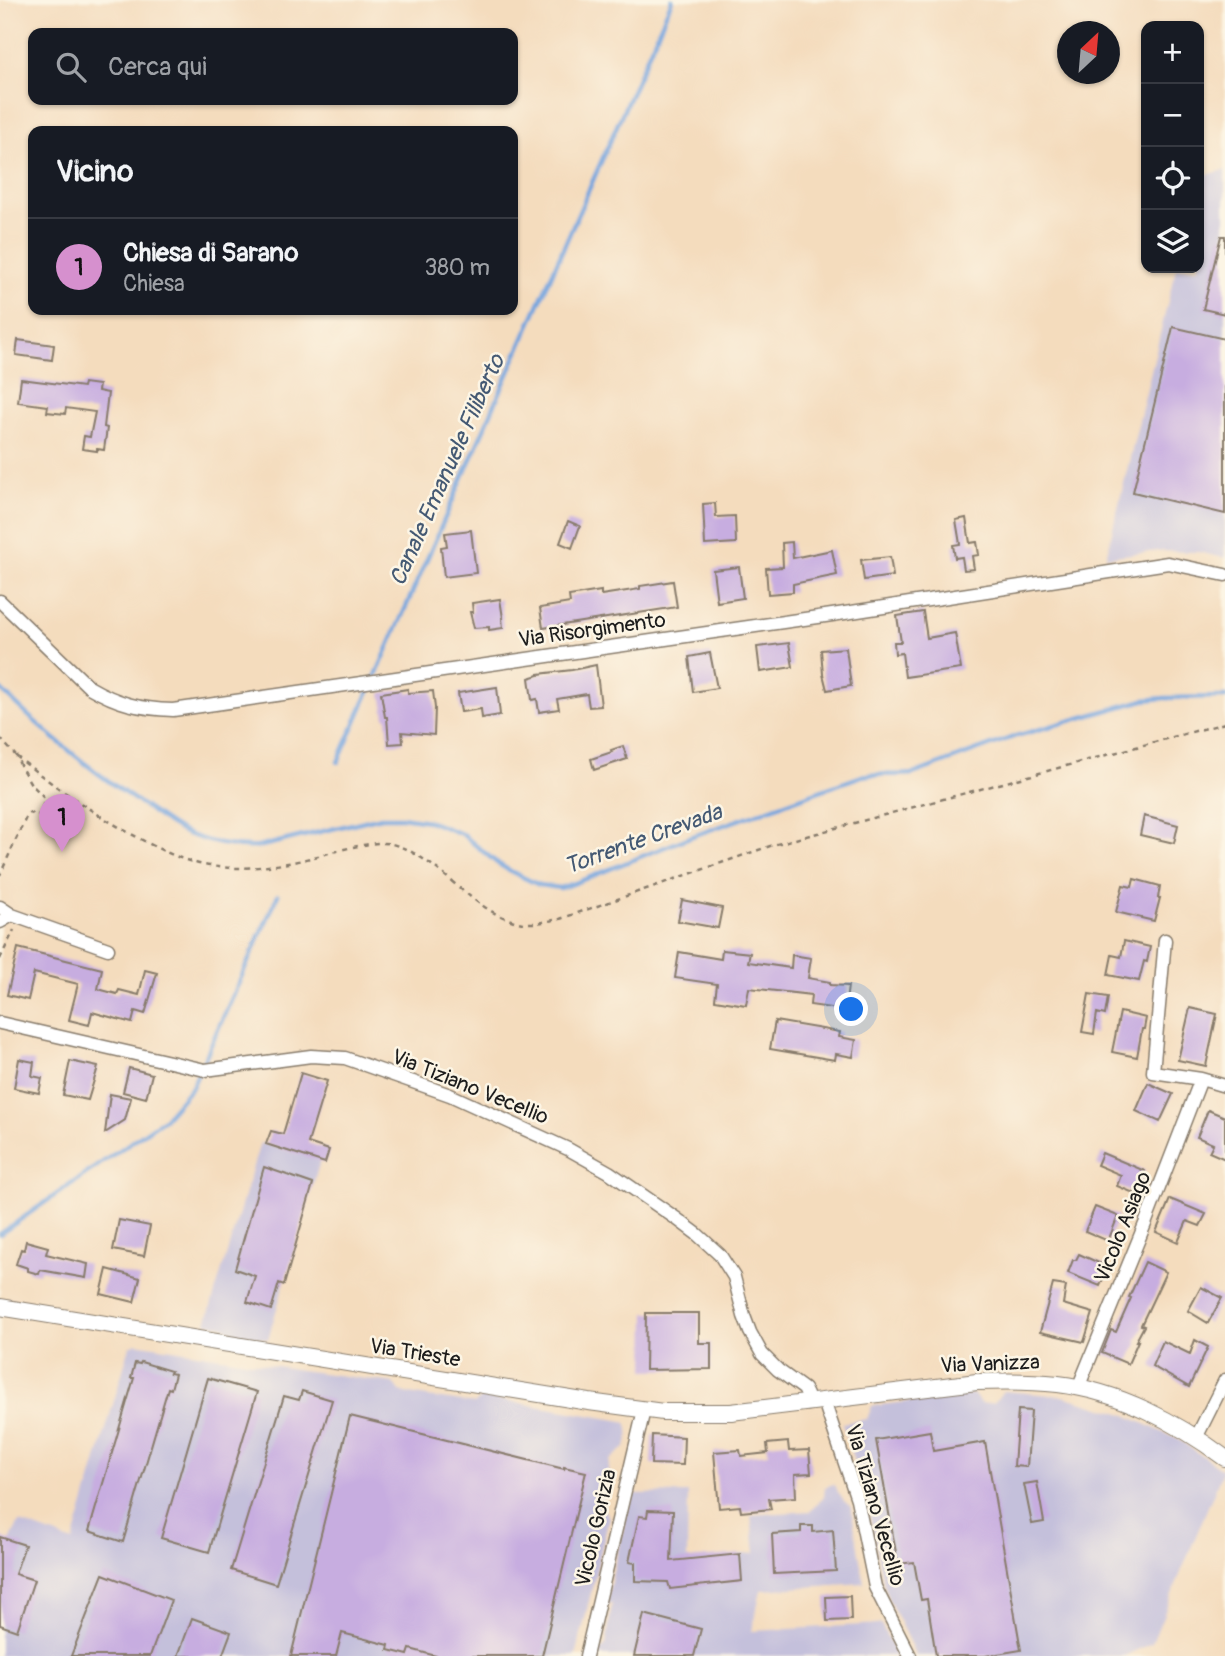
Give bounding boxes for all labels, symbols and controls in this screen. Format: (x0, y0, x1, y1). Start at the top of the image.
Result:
north arrow (1057, 21, 1120, 84)
map controls (1141, 21, 1204, 273)
button: + (1141, 21, 1204, 84)
search box (28, 28, 518, 105)
icon: search (52, 48, 90, 86)
text: Cerca qui (108, 51, 207, 83)
button: − (1141, 84, 1204, 147)
button: locate (1141, 147, 1204, 210)
text: Vicino (56, 153, 133, 190)
button: layers (1141, 210, 1204, 273)
text: Chiesa di Sarano (123, 237, 298, 269)
text: 1 (75, 253, 84, 282)
text: 380 m (424, 253, 490, 282)
text: Chiesa (123, 269, 185, 298)
water label: Canale Emanuele Filiberto (383, 348, 512, 590)
street label: Via Risorgimento (517, 606, 667, 654)
pin: 1 (39, 794, 85, 852)
water label: Torrente Crevada (560, 797, 727, 881)
your location (834, 992, 868, 1026)
street label: Via Tiziano Vecellio (388, 1043, 552, 1131)
street label: Vicolo Asiago (1088, 1167, 1158, 1287)
street label: Via Trieste (368, 1333, 463, 1374)
street label: Via Vanizza (940, 1349, 1040, 1379)
street label: Via Tiziano Vecellio (839, 1421, 911, 1589)
street label: Vicolo Gorizia (569, 1467, 623, 1589)

